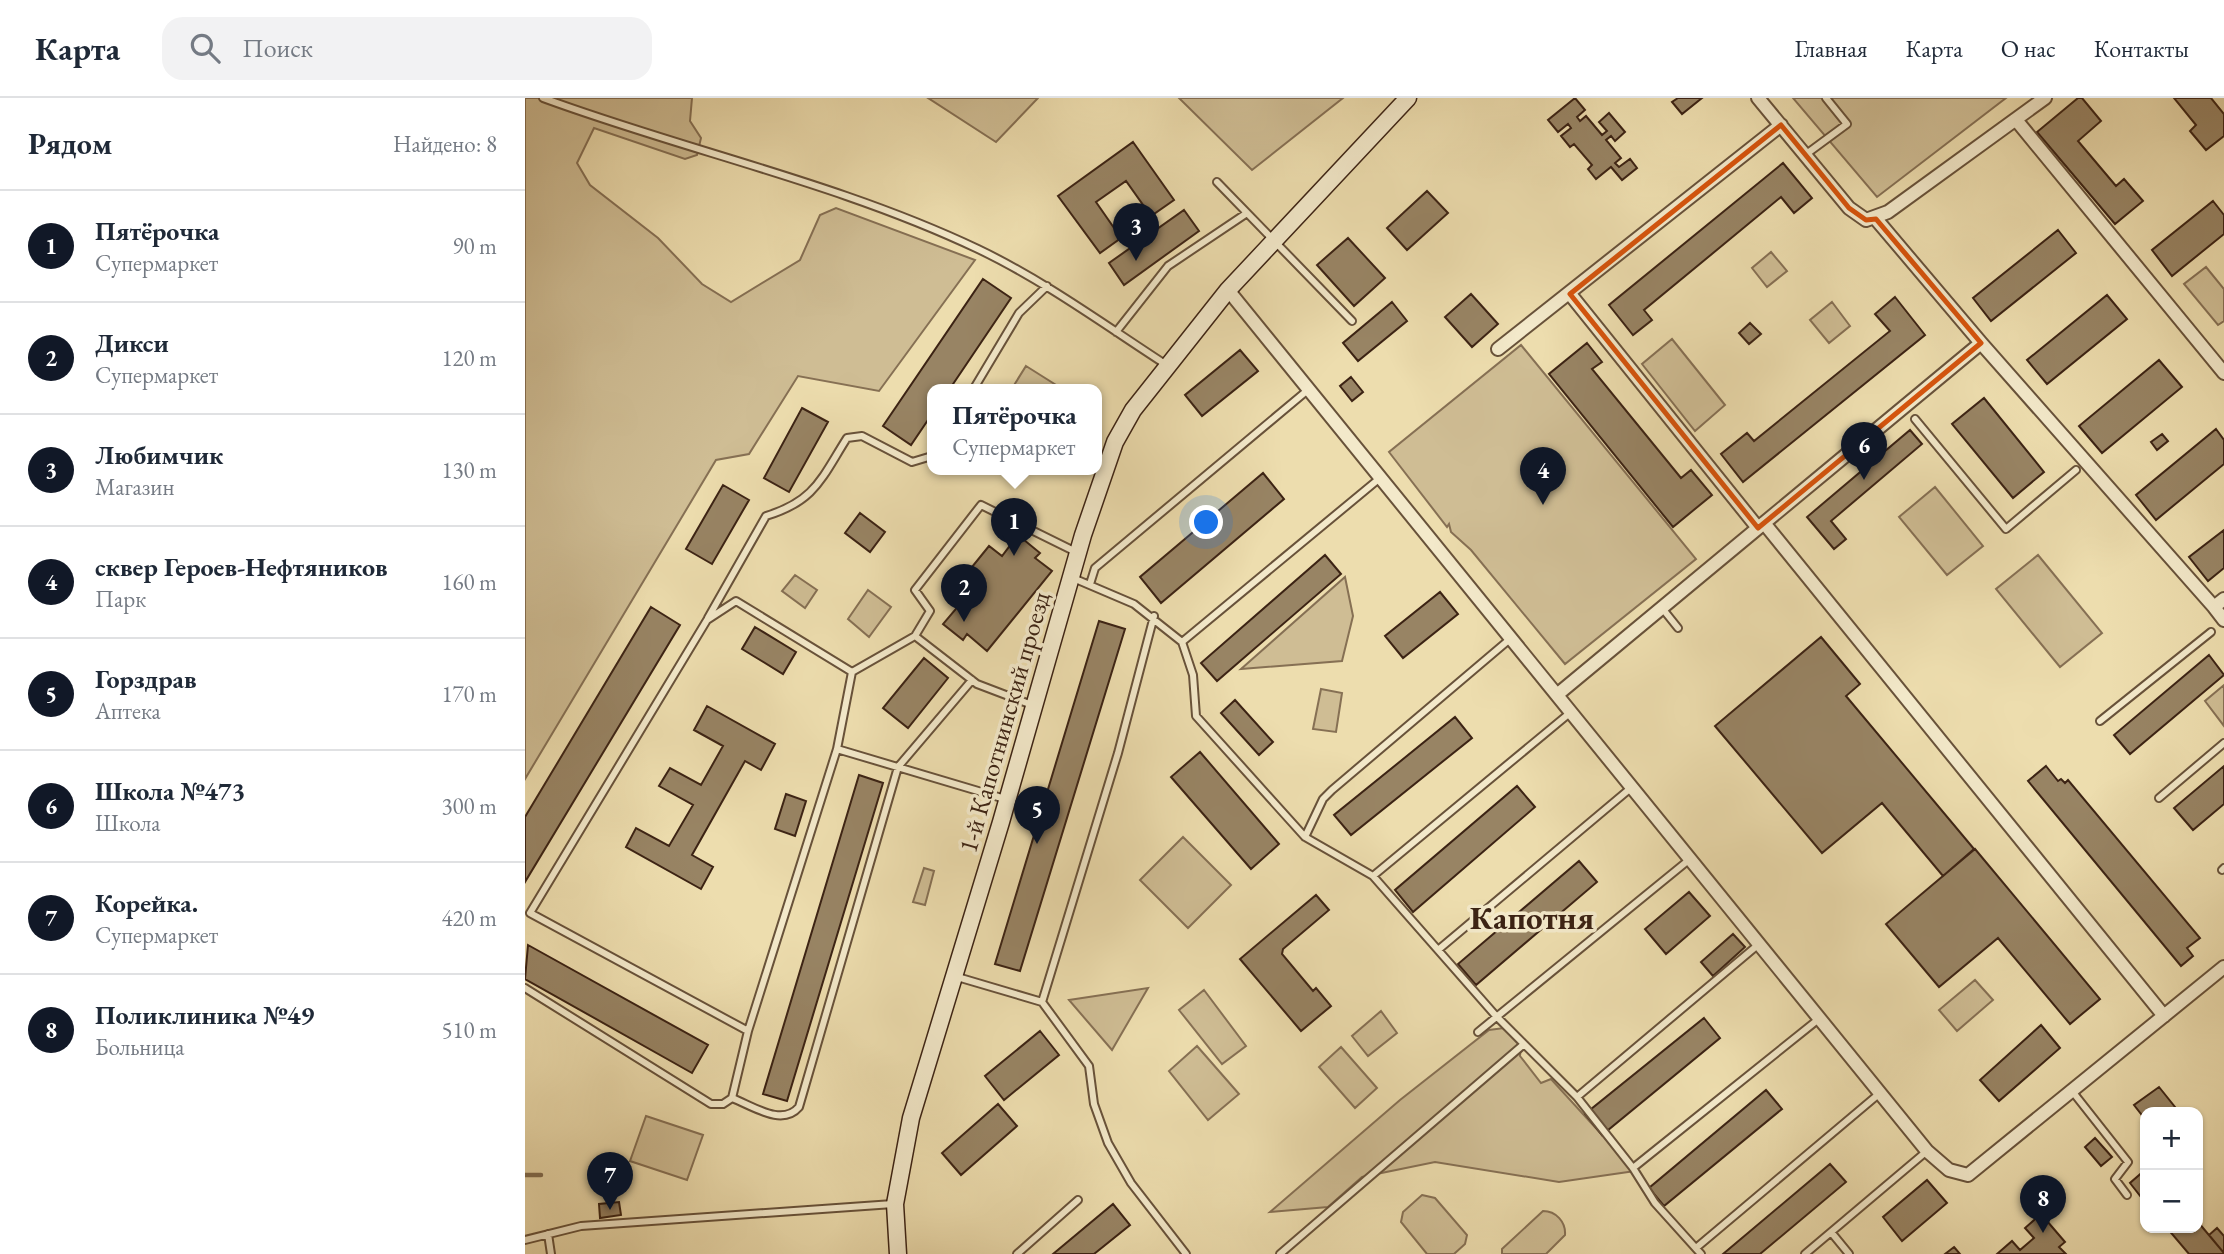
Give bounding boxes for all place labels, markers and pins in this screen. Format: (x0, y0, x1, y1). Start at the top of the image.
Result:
pin: 3 (1113, 203, 1159, 261)
pin: 6 (1841, 422, 1887, 480)
pin: 4 (1520, 447, 1566, 505)
pin: 1 (991, 498, 1037, 556)
pin: 2 (941, 564, 987, 622)
pin: 5 (1014, 786, 1060, 844)
pin: 7 (587, 1152, 633, 1210)
pin: 8 (2020, 1175, 2066, 1233)

